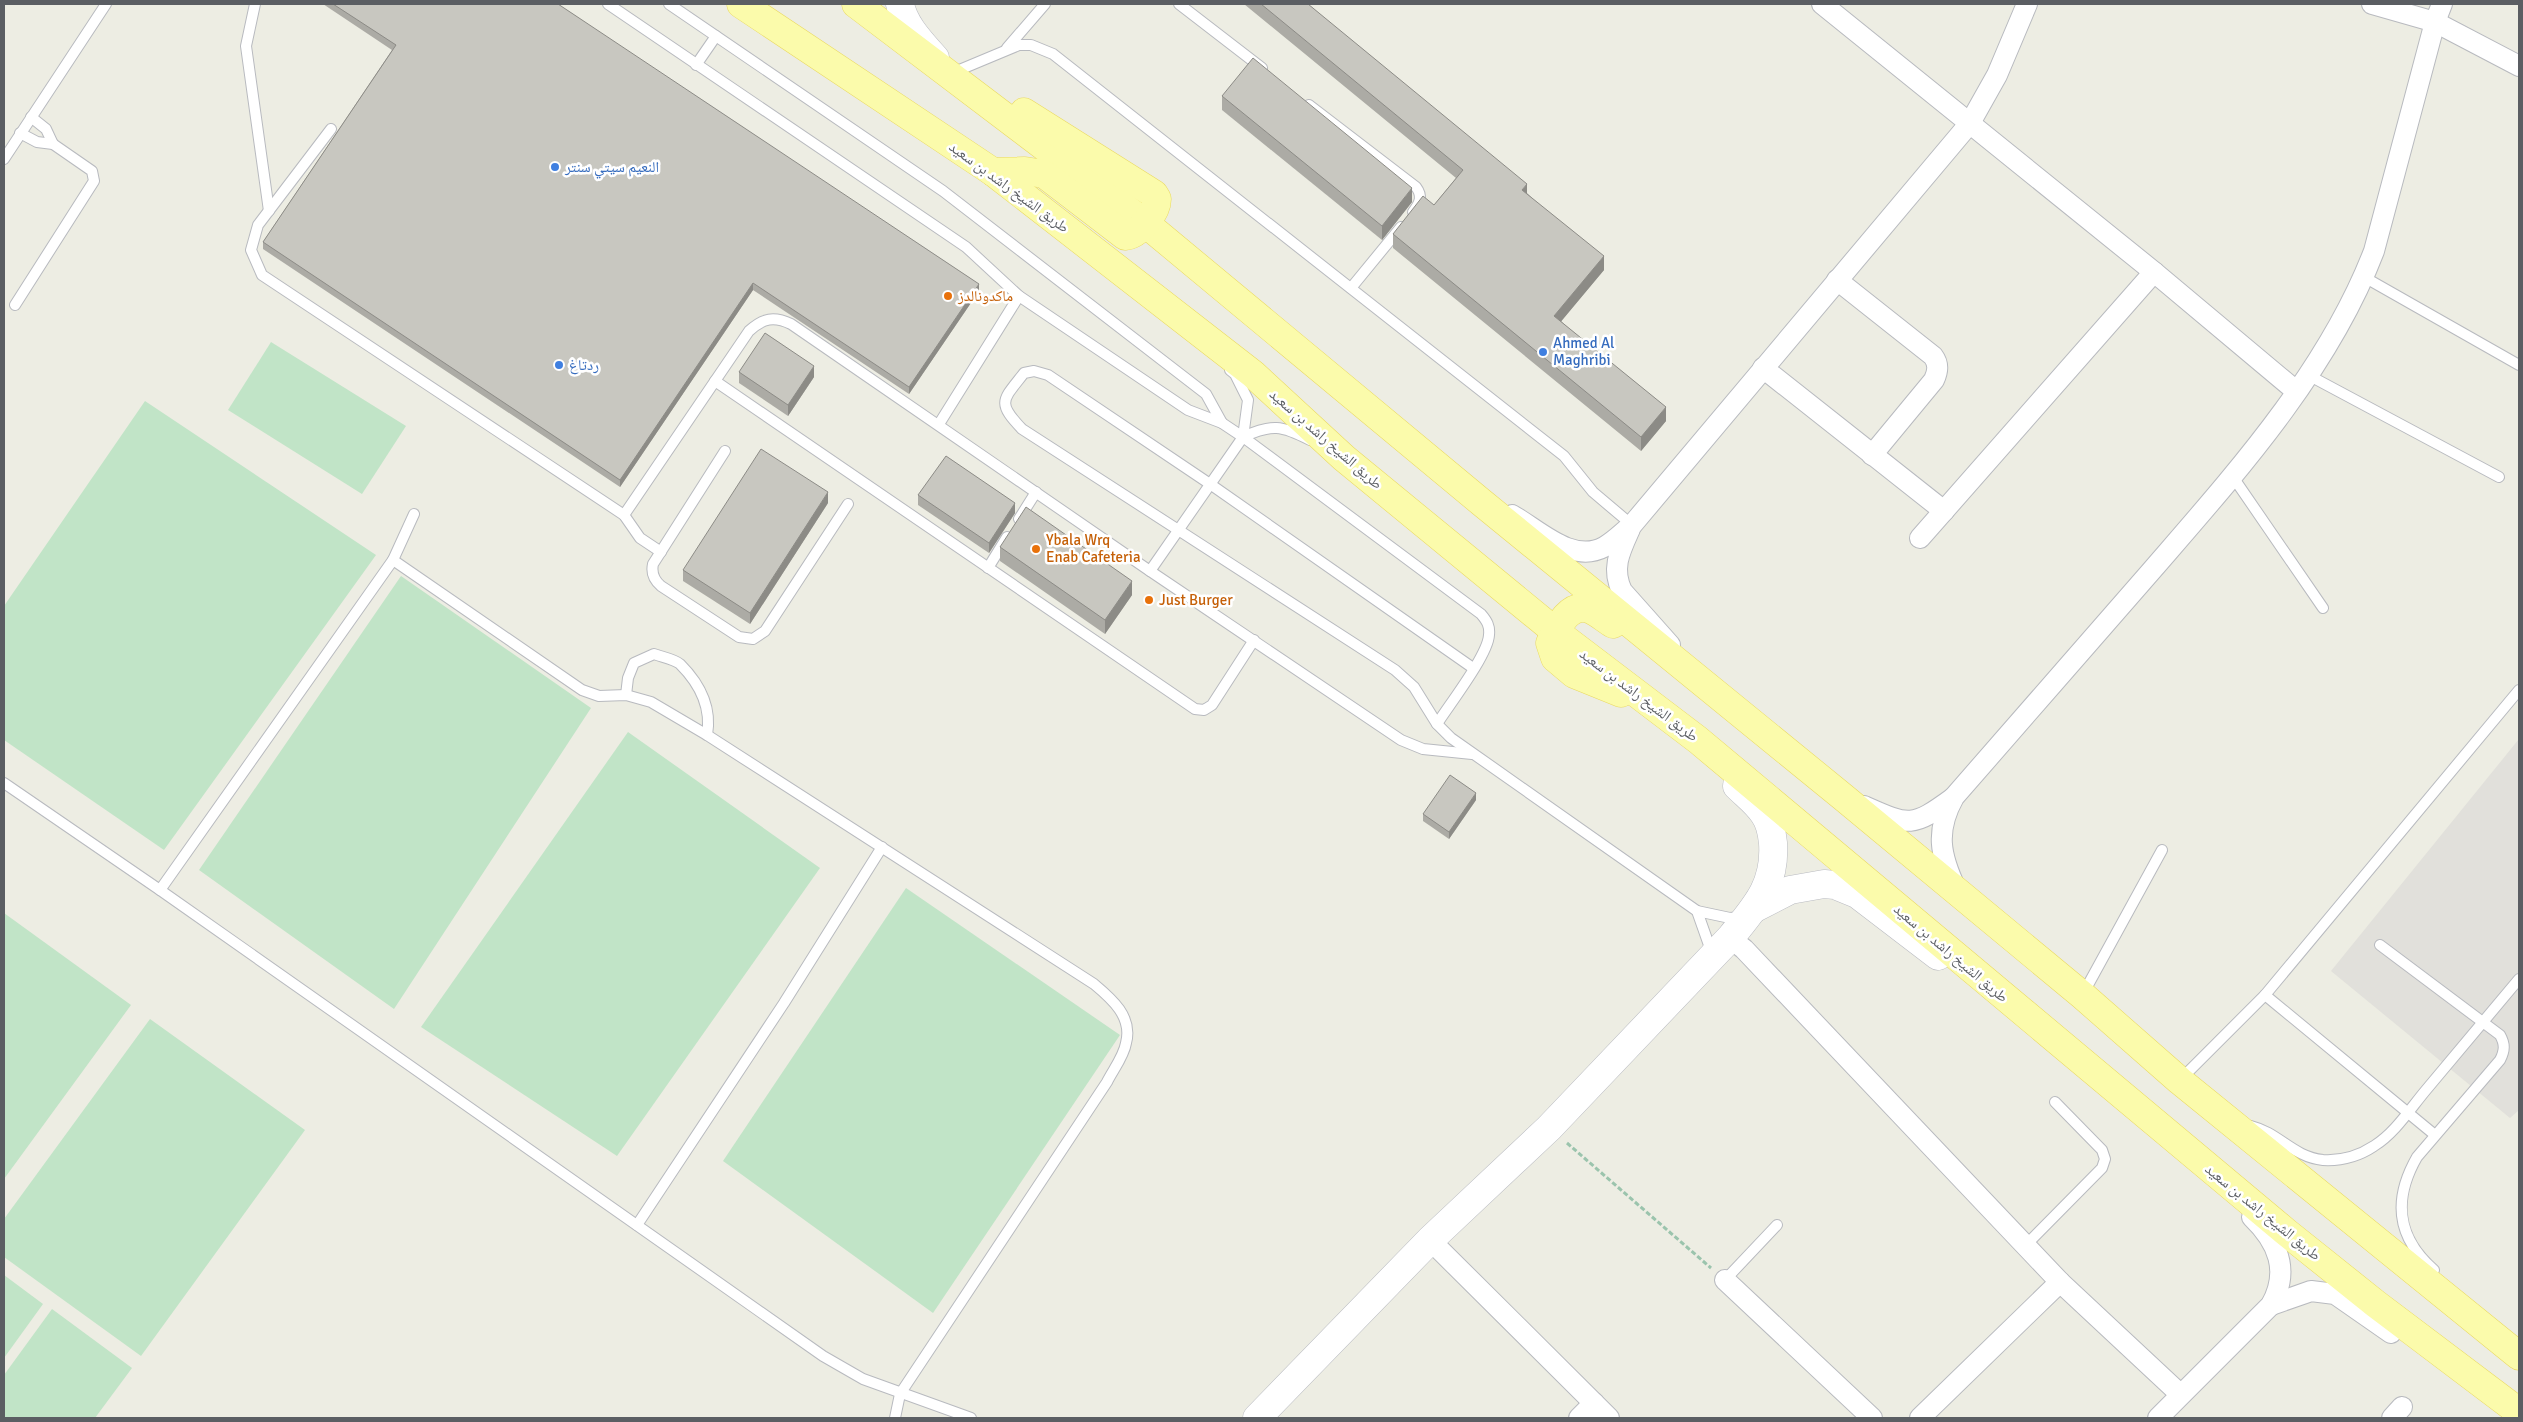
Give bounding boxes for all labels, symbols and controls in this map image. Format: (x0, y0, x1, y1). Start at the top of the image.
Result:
street label: طريق الشيخ راشد بن سعيد (945, 137, 1073, 237)
place label: النعيم سيتي سنتر (564, 158, 659, 179)
marker: النعيم سيتي سنتر (549, 161, 561, 173)
place label: ماكدونالدز (957, 287, 1013, 305)
marker: ماكدونالدز (942, 290, 954, 302)
place label: Ahmed Al Maghribi (1553, 334, 1614, 369)
marker: Ahmed Al Maghribi (1537, 346, 1549, 358)
place label: ردتاغ (569, 356, 599, 375)
marker: ردتاغ (553, 359, 565, 371)
street label: طريق الشيخ راشد بن سعيد (1265, 385, 1386, 494)
place label: Ybala Wrq Enab Cafeteria (1046, 531, 1141, 566)
marker: Ybala Wrq Enab Cafeteria (1030, 543, 1042, 555)
place label: Just Burger (1159, 591, 1233, 609)
marker: Just Burger (1143, 594, 1155, 606)
street label: طريق الشيخ راشد بن سعيد (1576, 645, 1702, 746)
street label: طريق الشيخ راشد بن سعيد (1889, 900, 2012, 1007)
street label: طريق الشيخ راشد بن سعيد (2201, 1160, 2325, 1265)

